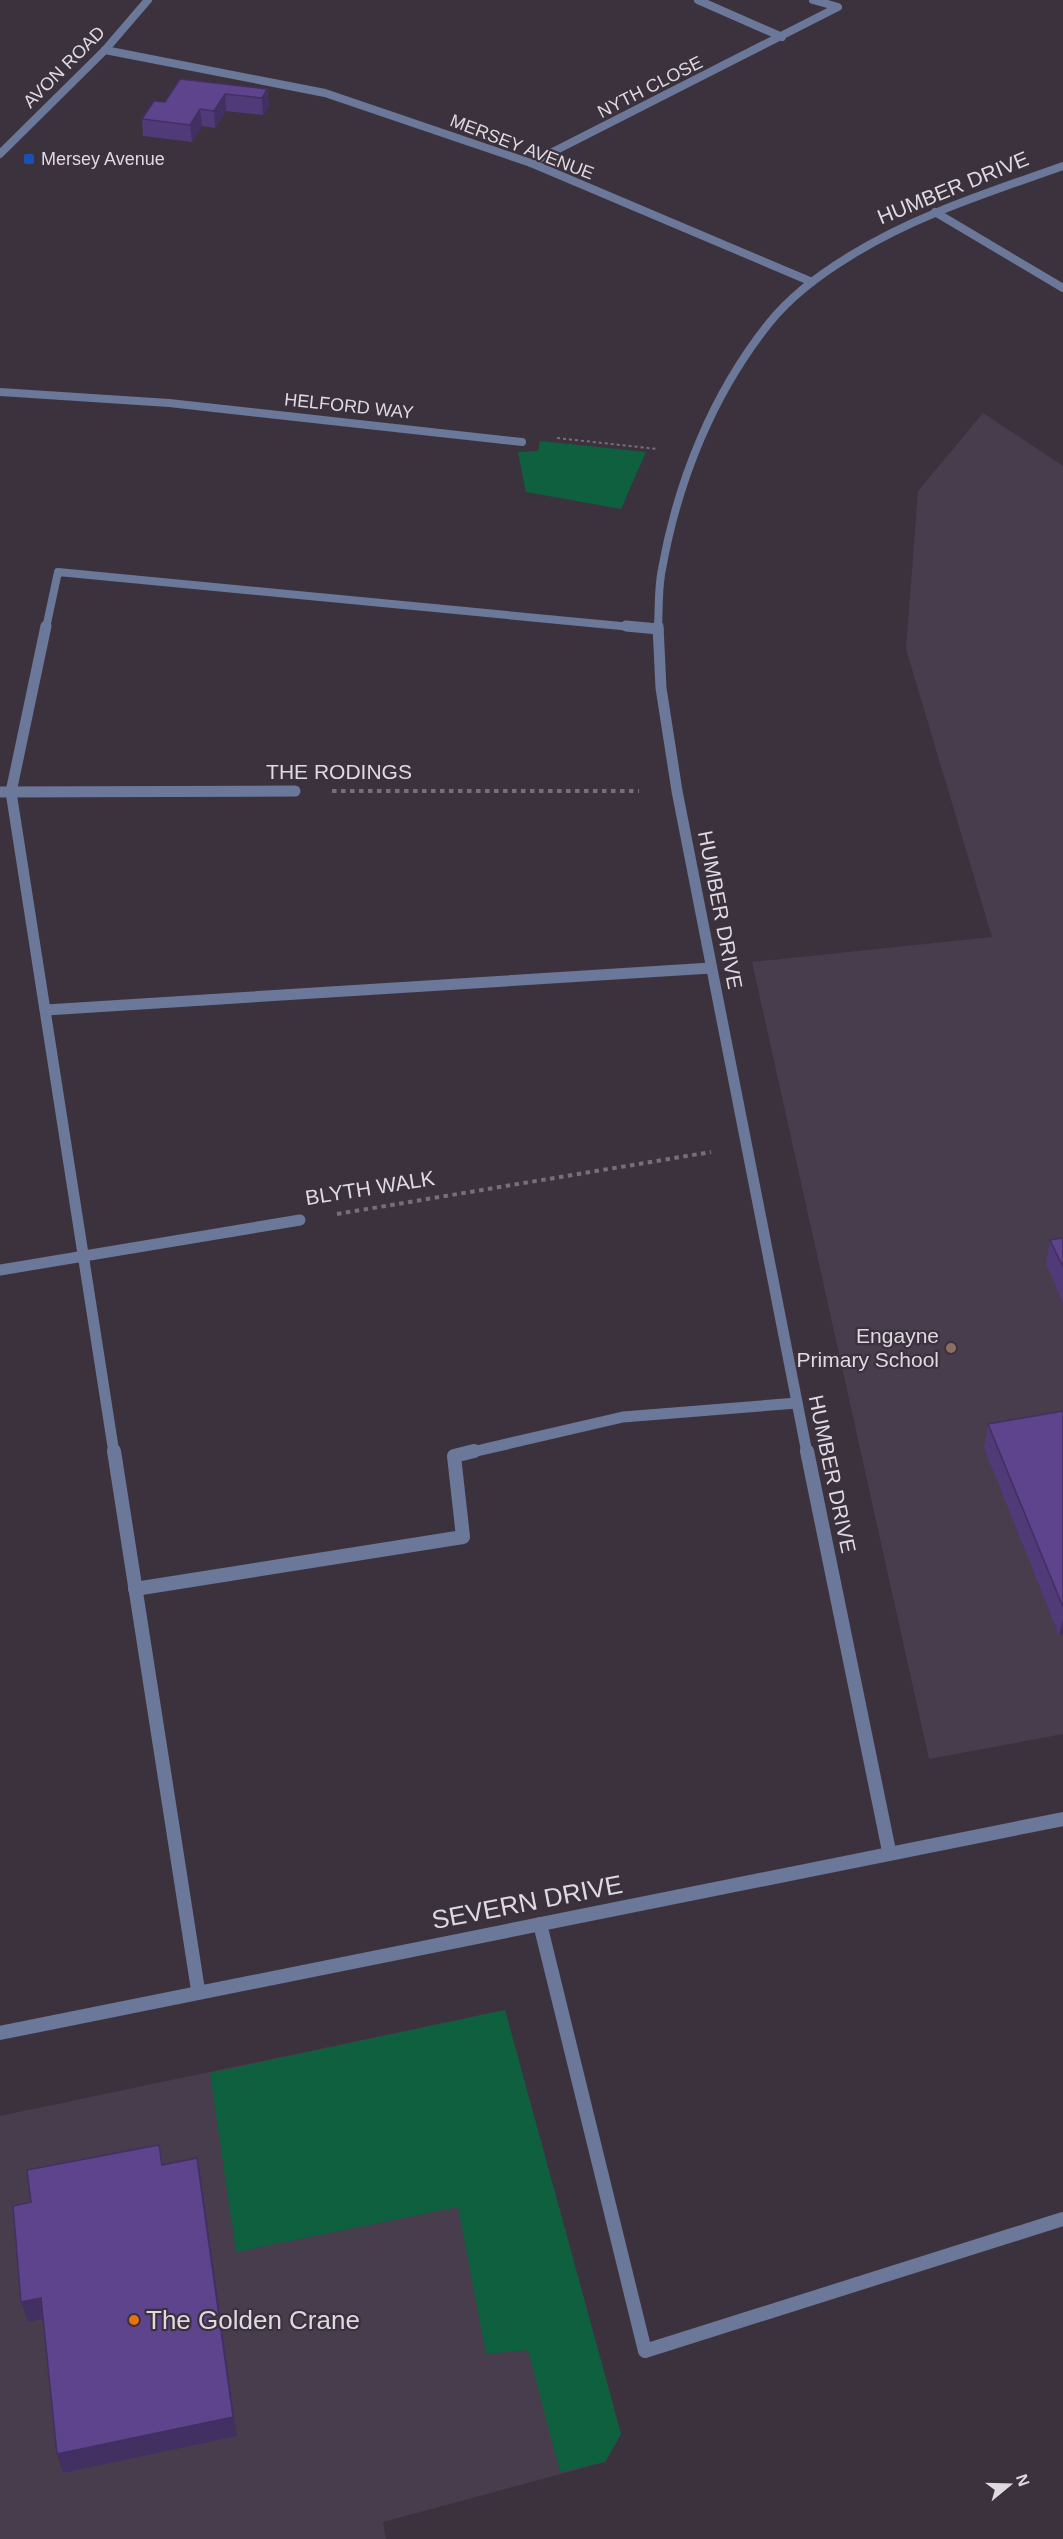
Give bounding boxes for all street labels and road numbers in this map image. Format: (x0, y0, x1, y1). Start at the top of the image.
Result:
street label: AVON ROAD (19, 22, 109, 112)
street label: NYTH CLOSE (594, 52, 706, 122)
street label: MERSEY AVENUE (447, 110, 597, 184)
street label: HUMBER DRIVE (874, 147, 1032, 228)
street label: HELFORD WAY (283, 389, 415, 423)
street label: THE RODINGS (266, 760, 412, 783)
street label: HUMBER DRIVE (694, 829, 747, 991)
street label: BLYTH WALK (304, 1166, 436, 1209)
street label: HUMBER DRIVE (805, 1393, 860, 1555)
street label: SEVERN DRIVE (429, 1869, 625, 1935)

